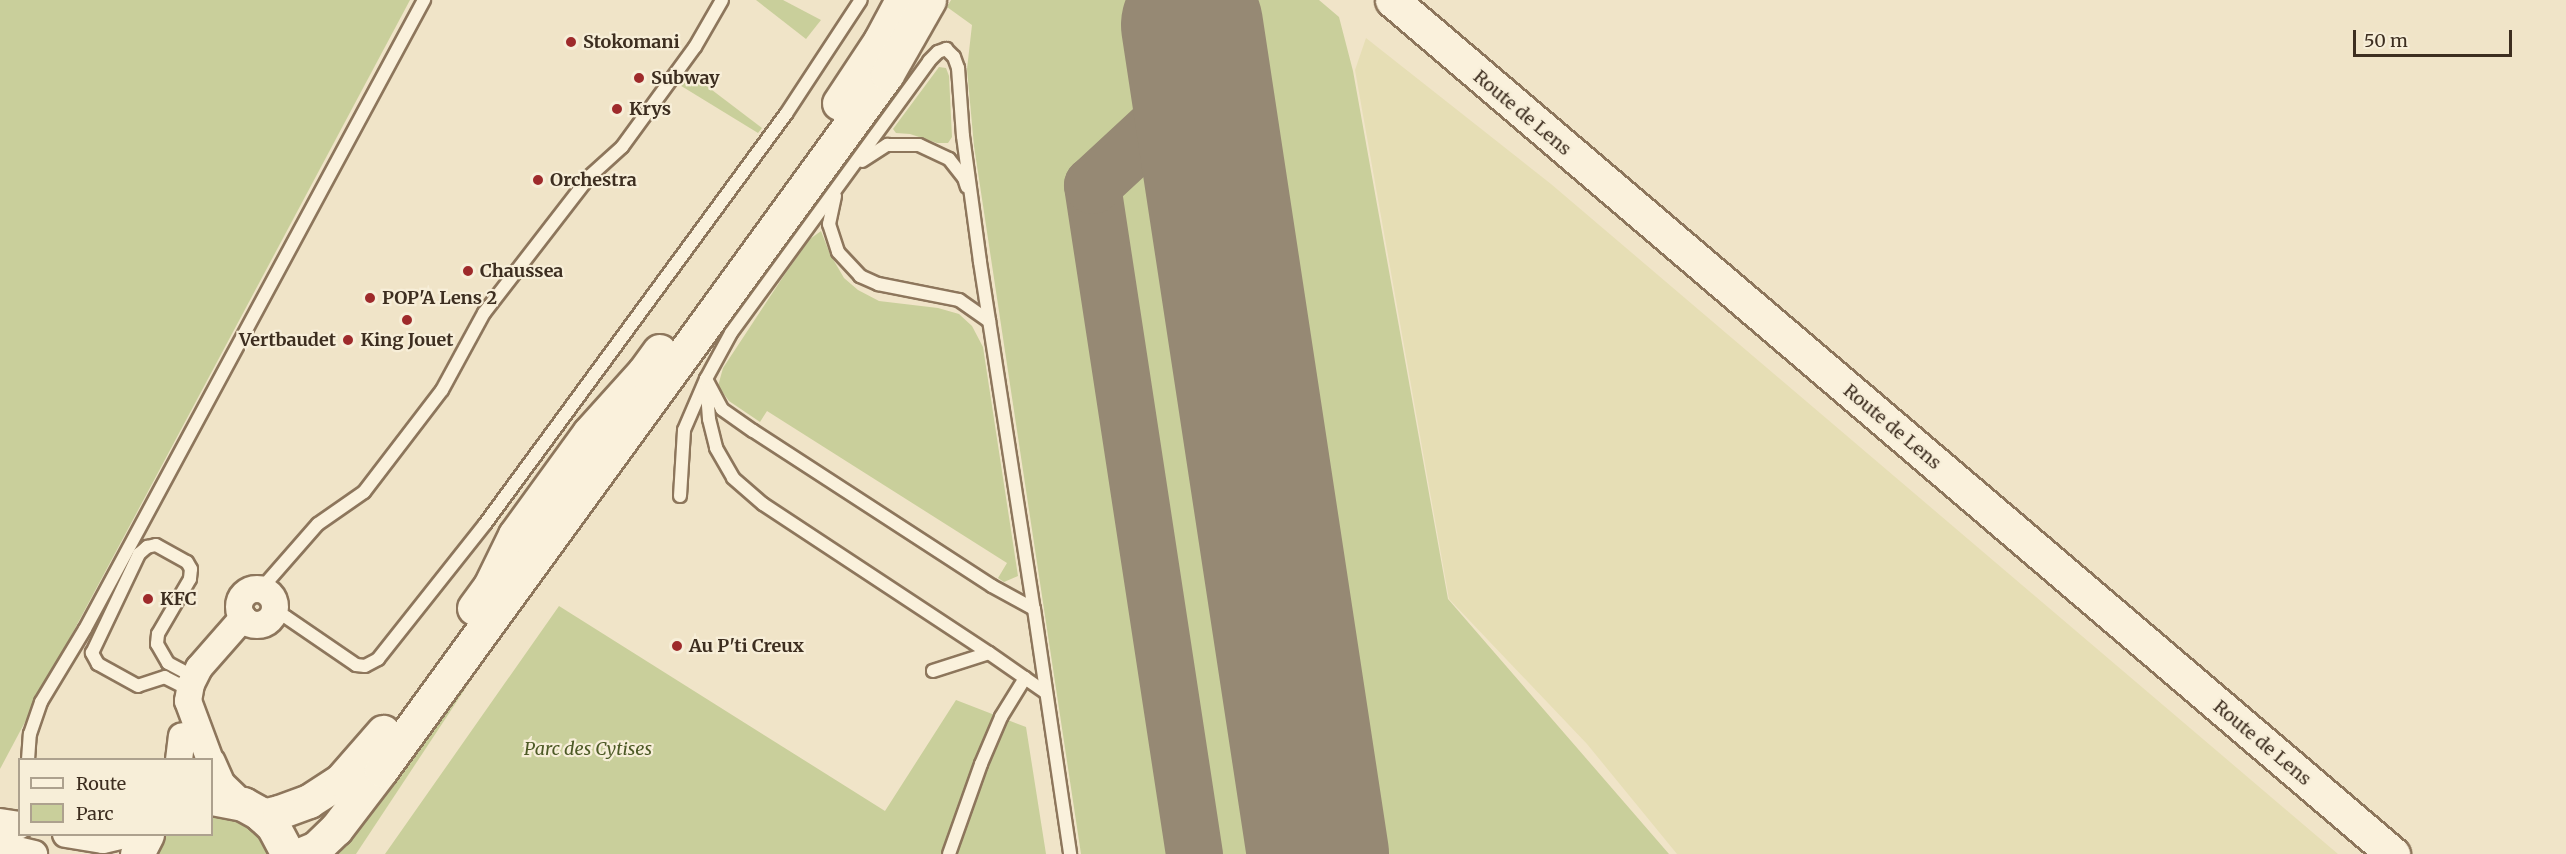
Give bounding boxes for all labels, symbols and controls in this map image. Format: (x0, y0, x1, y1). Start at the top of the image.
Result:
scale bar (2356, 18, 2515, 56)
text: 50 m (2364, 29, 2408, 52)
place label: Stokomani (583, 31, 680, 53)
marker: Stokomani (564, 35, 578, 49)
street label: Route de Lens (1469, 66, 1575, 160)
place label: Subway (651, 67, 720, 89)
marker: Subway (632, 71, 646, 85)
place label: Krys (629, 98, 671, 120)
marker: Krys (610, 102, 624, 116)
place label: Orchestra (550, 169, 637, 191)
marker: Orchestra (531, 173, 545, 187)
place label: Chaussea (480, 260, 563, 282)
marker: Chaussea (461, 264, 475, 278)
place label: POP'A Lens 2 (382, 287, 497, 309)
marker: POP'A Lens 2 (363, 291, 377, 305)
marker: King Jouet (400, 313, 414, 327)
place label: Vertbaudet (239, 329, 336, 351)
place label: King Jouet (361, 329, 453, 351)
marker: Vertbaudet (341, 333, 355, 347)
street label: Route de Lens (1839, 380, 1945, 474)
place label: KFC (160, 588, 197, 610)
marker: KFC (141, 592, 155, 606)
place label: Au P'ti Creux (689, 635, 804, 657)
marker: Au P'ti Creux (670, 639, 684, 653)
street label: Route de Lens (2209, 696, 2315, 790)
park label: Parc des Cytises (524, 738, 652, 760)
legend (18, 758, 213, 836)
text: Route (76, 772, 126, 795)
text: Parc (76, 802, 114, 825)

